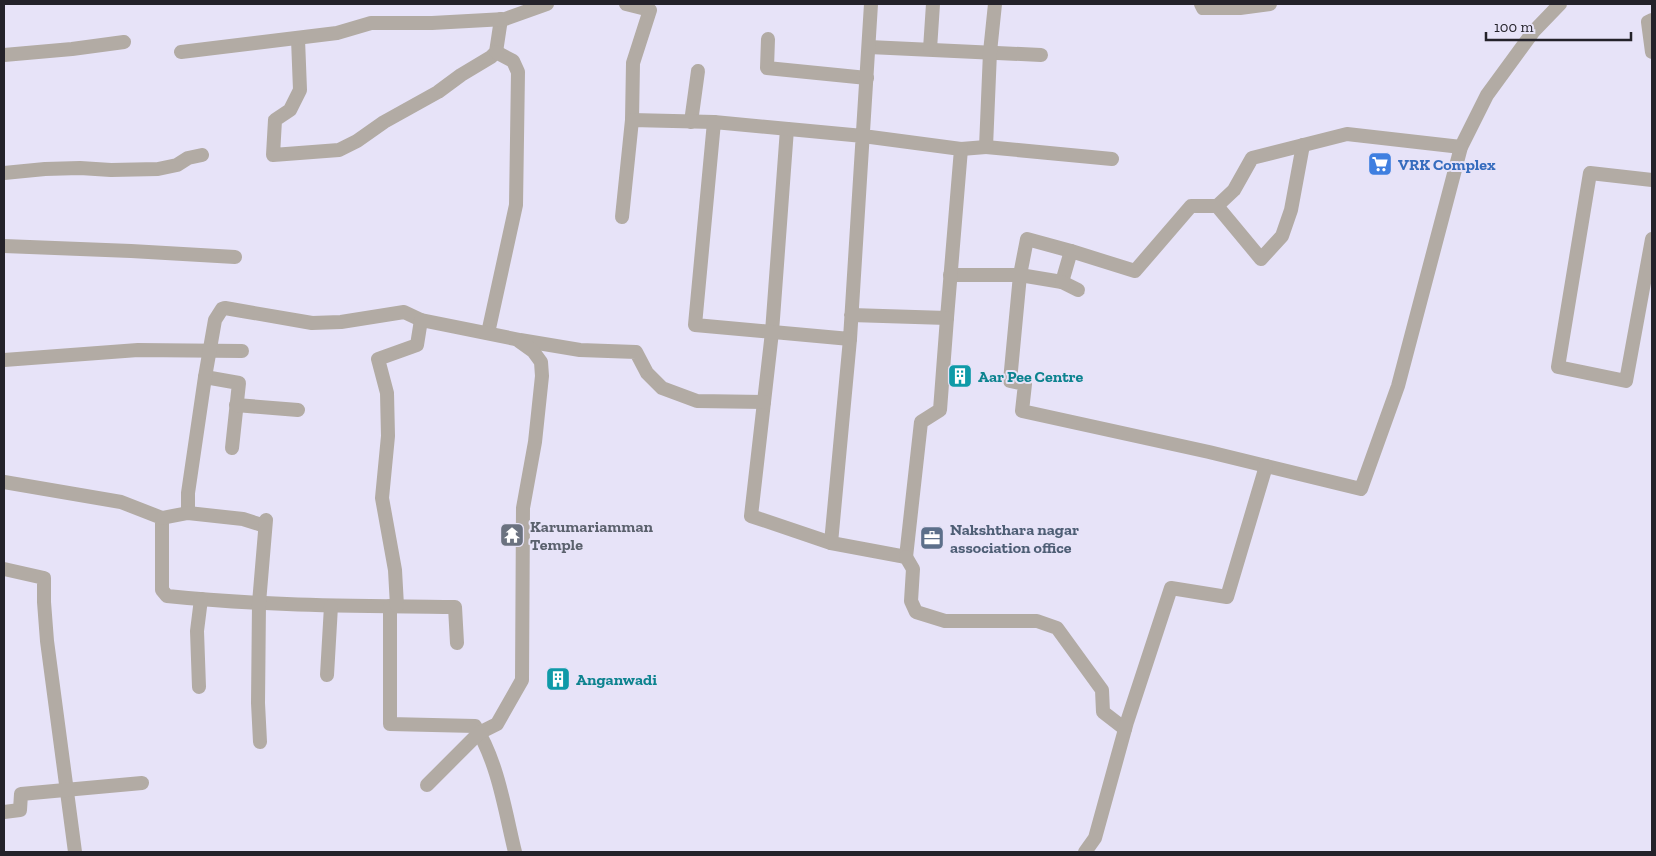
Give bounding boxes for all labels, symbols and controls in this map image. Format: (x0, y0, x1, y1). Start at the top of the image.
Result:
scale bar (1486, 10, 1631, 42)
text: 100 m (1494, 18, 1533, 36)
supermarket icon: VRK Complex (1367, 151, 1393, 177)
place label: VRK Complex (1398, 155, 1496, 174)
building icon: Aar Pee Centre (947, 363, 973, 389)
place label: Aar Pee Centre (978, 367, 1084, 386)
place label: Karumariamman Temple (530, 517, 653, 554)
place label: Nakshthara nagar association office (950, 520, 1079, 557)
temple icon: Karumariamman Temple (499, 522, 525, 548)
office icon: Nakshthara nagar association office (919, 525, 945, 551)
building icon: Anganwadi (545, 666, 571, 692)
place label: Anganwadi (576, 670, 657, 689)

